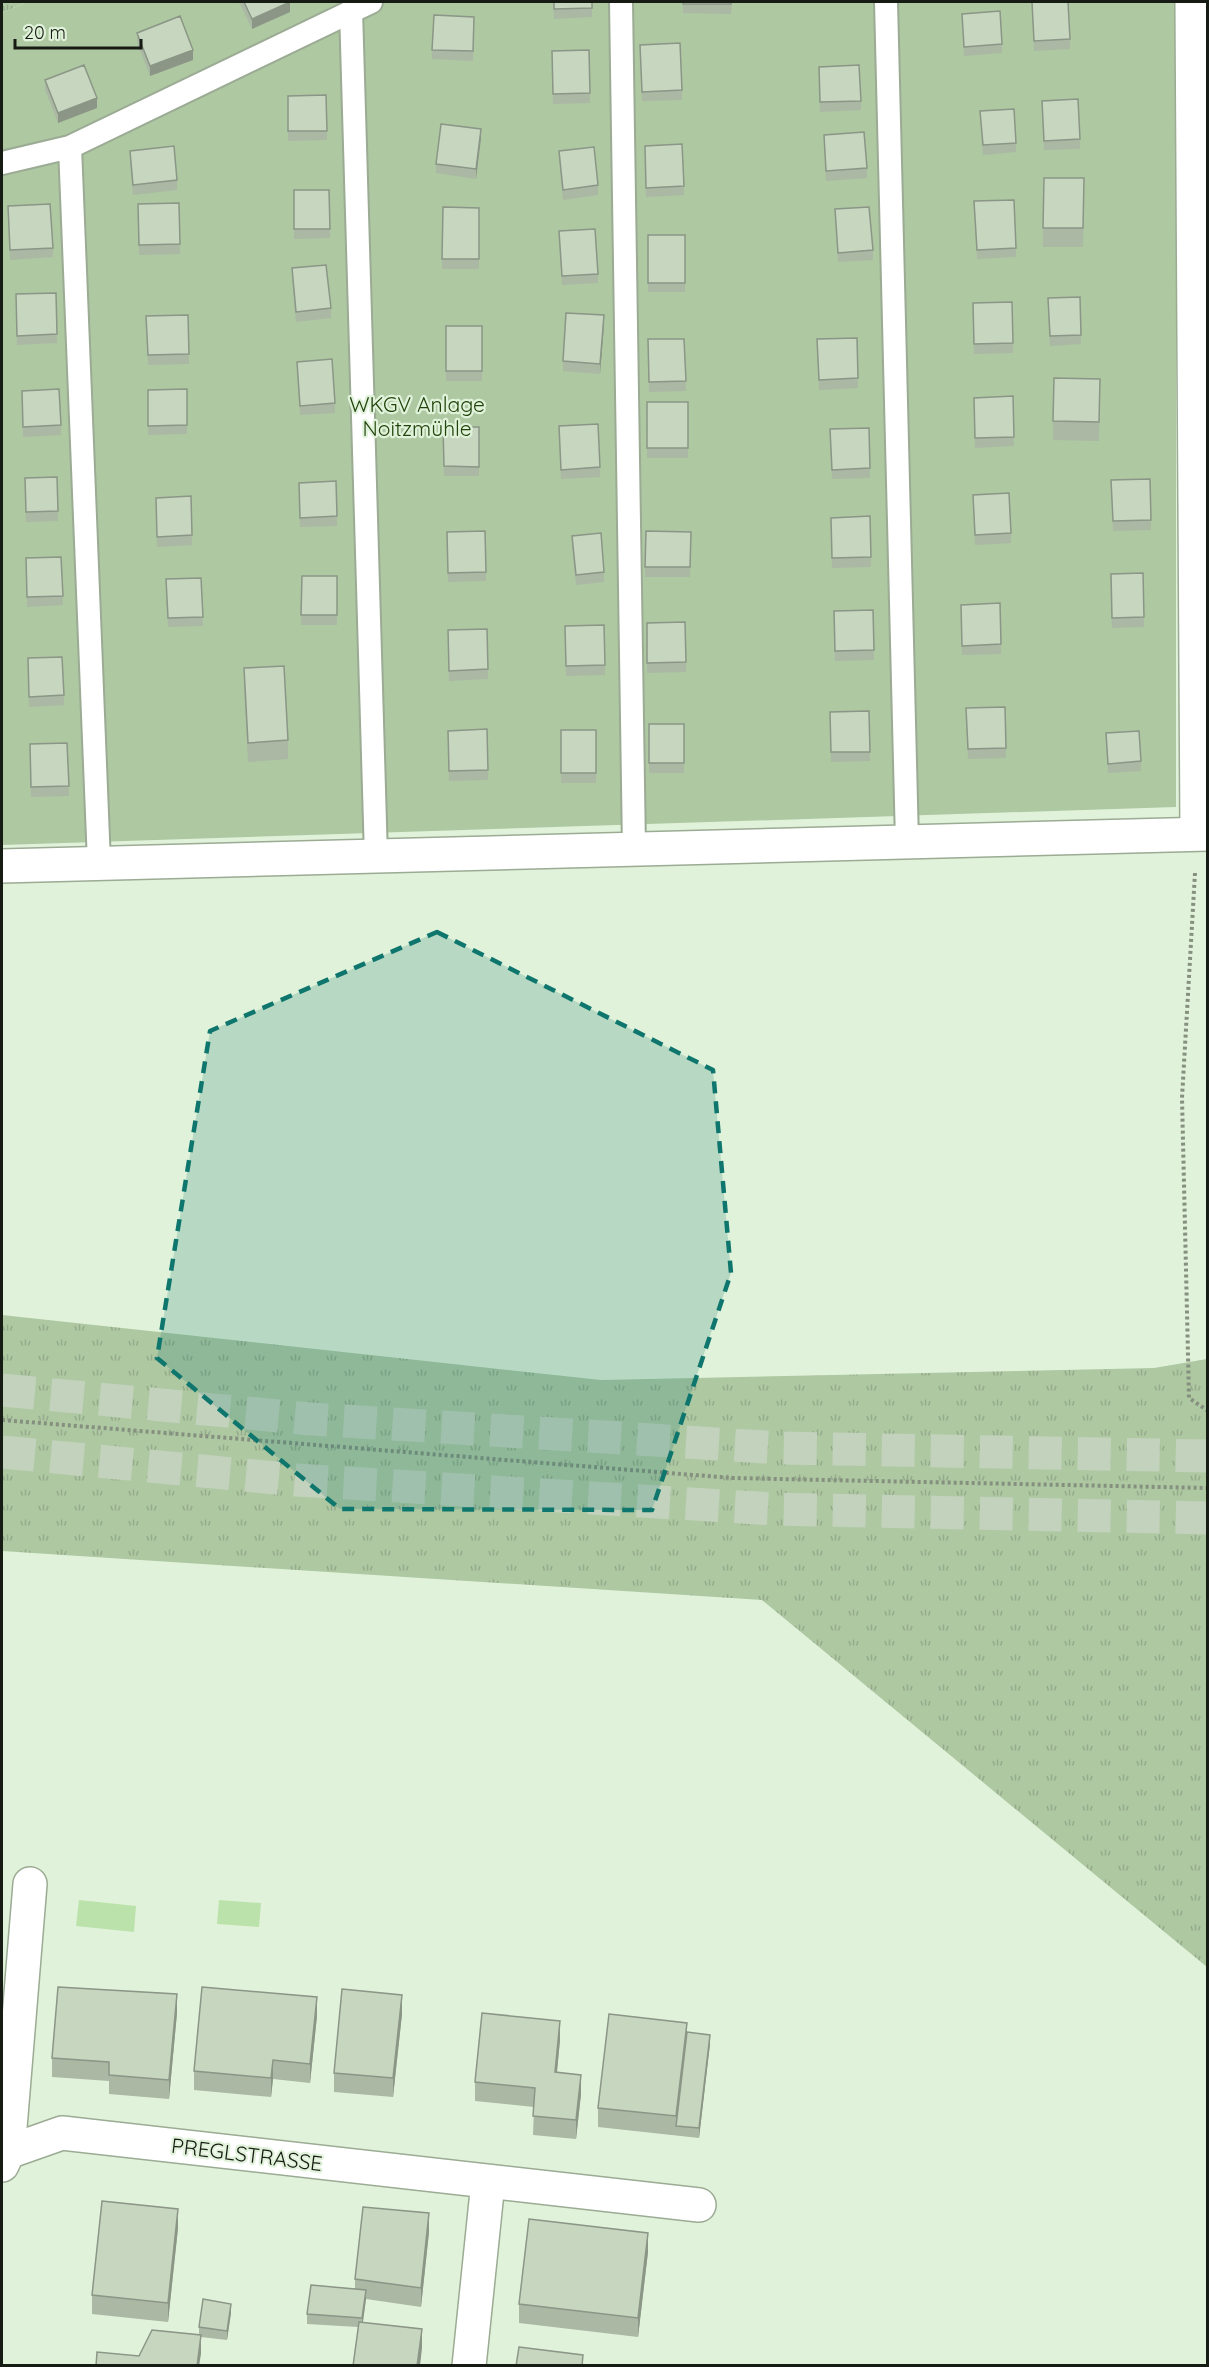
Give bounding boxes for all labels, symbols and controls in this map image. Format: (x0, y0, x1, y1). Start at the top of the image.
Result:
scale bar (15, 12, 141, 50)
text: 20 m (24, 21, 66, 44)
park label: WKGV Anlage Noitzmühle (349, 391, 485, 441)
street label: PREGLSTRASSE (170, 2132, 324, 2176)

